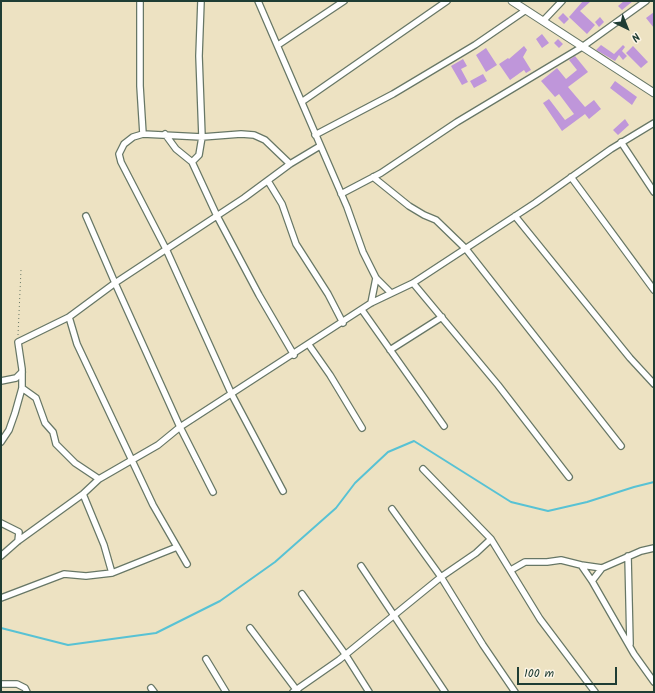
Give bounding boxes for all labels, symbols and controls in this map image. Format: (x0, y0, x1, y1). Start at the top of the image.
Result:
north arrow (607, 8, 647, 48)
text: N (627, 28, 644, 46)
scale bar (519, 659, 619, 685)
text: 100 m (524, 664, 554, 683)

